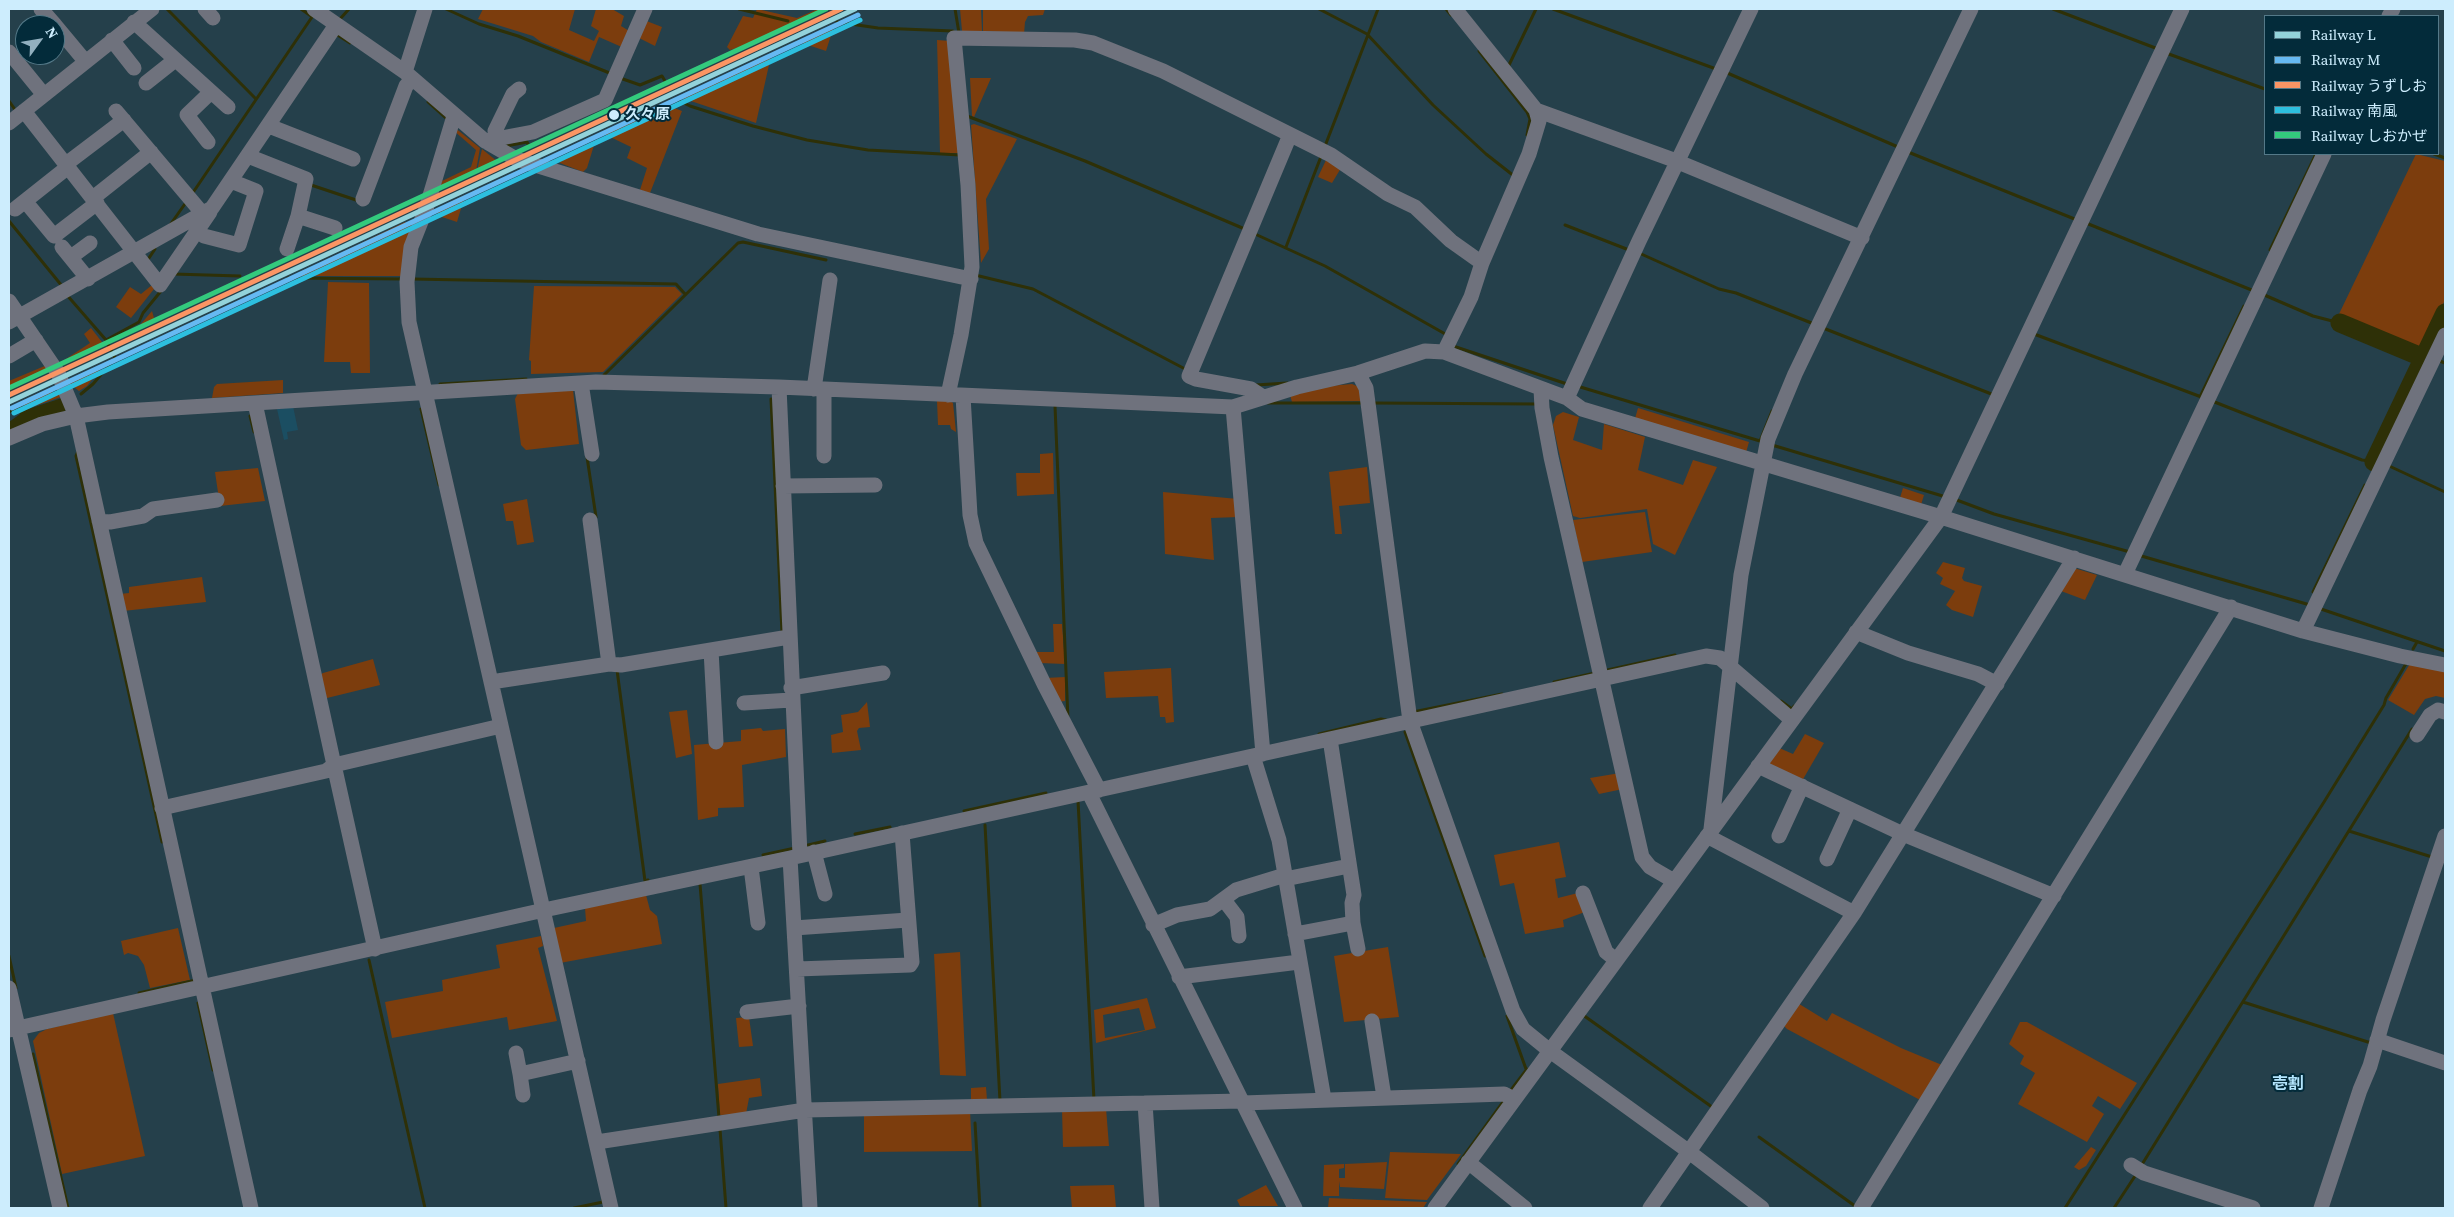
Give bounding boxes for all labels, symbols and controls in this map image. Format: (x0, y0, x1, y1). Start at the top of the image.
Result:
north arrow (15, 15, 65, 65)
legend (2264, 15, 2439, 155)
text: N (41, 23, 63, 42)
text: Railway L (2311, 24, 2376, 45)
text: Railway M (2311, 49, 2381, 70)
text: Railway うずしお (2311, 75, 2427, 96)
text: Railway 南風 (2311, 100, 2397, 121)
place label: 久々原 (625, 106, 670, 124)
marker: 久々原 (607, 108, 621, 122)
text: Railway しおかぜ (2311, 125, 2427, 146)
district label: 壱割 (2272, 1075, 2304, 1095)

